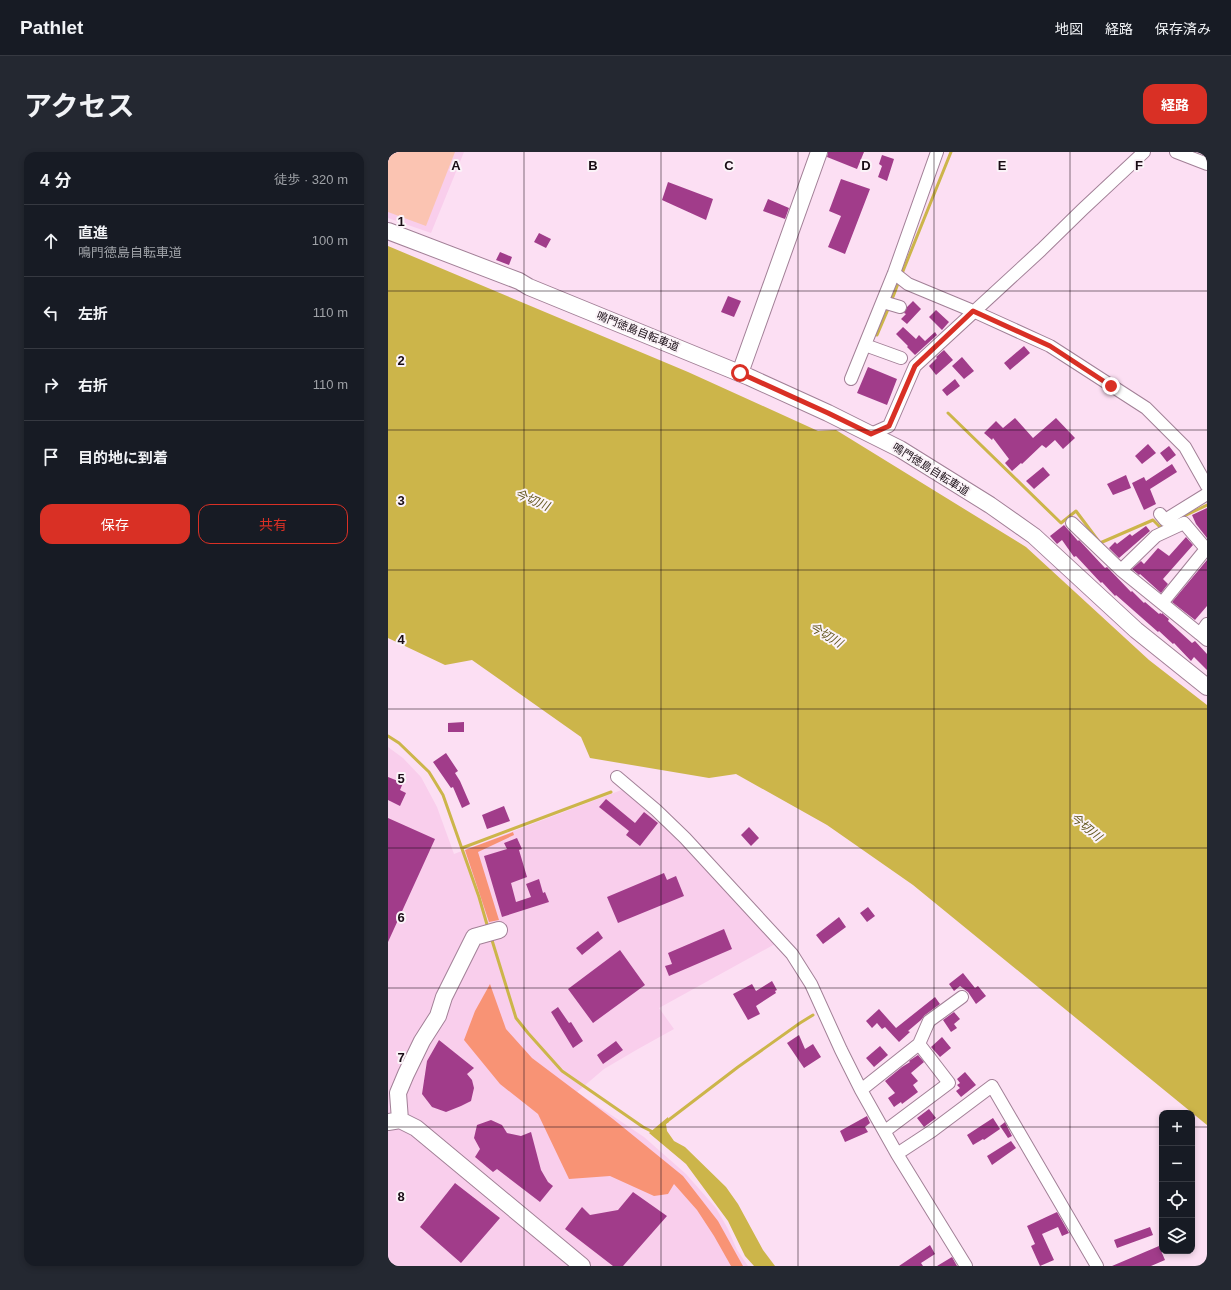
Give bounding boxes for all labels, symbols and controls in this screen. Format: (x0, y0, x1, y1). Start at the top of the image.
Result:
text: Pathlet (20, 17, 83, 38)
text: 地図 (1055, 21, 1083, 37)
text: 経路 (1105, 21, 1133, 37)
text: 保存済み (1155, 21, 1211, 37)
button: 経路 (1143, 84, 1207, 124)
text: アクセス (24, 91, 135, 122)
text: A (451, 158, 461, 173)
text: B (588, 158, 598, 173)
text: C (724, 158, 734, 173)
text: D (861, 158, 871, 173)
text: E (998, 158, 1007, 173)
text: F (1135, 158, 1143, 173)
text: 4 分 (40, 171, 71, 190)
text: 徒歩 · 320 m (274, 172, 348, 187)
text: 1 (397, 214, 405, 229)
text: 直進 (78, 224, 108, 241)
icon: ahead (40, 230, 62, 252)
text: 100 m (312, 233, 348, 248)
text: 鳴門徳島自転車道 (78, 245, 182, 260)
icon: left (40, 302, 62, 324)
text: 左折 (78, 305, 108, 322)
text: 110 m (313, 305, 348, 320)
street label: 鳴門徳島自転車道 (595, 309, 681, 353)
text: 2 (397, 353, 405, 368)
route start (731, 364, 749, 382)
icon: right (40, 374, 62, 396)
text: 右折 (78, 377, 108, 394)
text: 110 m (313, 377, 348, 392)
route end (1102, 377, 1120, 395)
street label: 鳴門徳島自転車道 (891, 441, 971, 497)
icon: arrive (40, 446, 62, 468)
text: 目的地に到着 (78, 449, 168, 466)
water label: 今切川 (513, 487, 553, 514)
text: 3 (397, 493, 405, 508)
button: 保存 (40, 504, 190, 544)
button: 共有 (198, 504, 348, 544)
water label: 今切川 (807, 620, 847, 651)
text: 4 (397, 632, 405, 647)
text: 5 (397, 771, 405, 786)
water label: 今切川 (1068, 810, 1106, 845)
text: 6 (397, 910, 405, 925)
text: 7 (397, 1050, 405, 1065)
map controls (1159, 1110, 1195, 1254)
button: + (1159, 1110, 1195, 1146)
button: − (1159, 1146, 1195, 1182)
button: locate (1159, 1182, 1195, 1218)
text: 8 (397, 1189, 405, 1204)
button: layers (1159, 1218, 1195, 1254)

